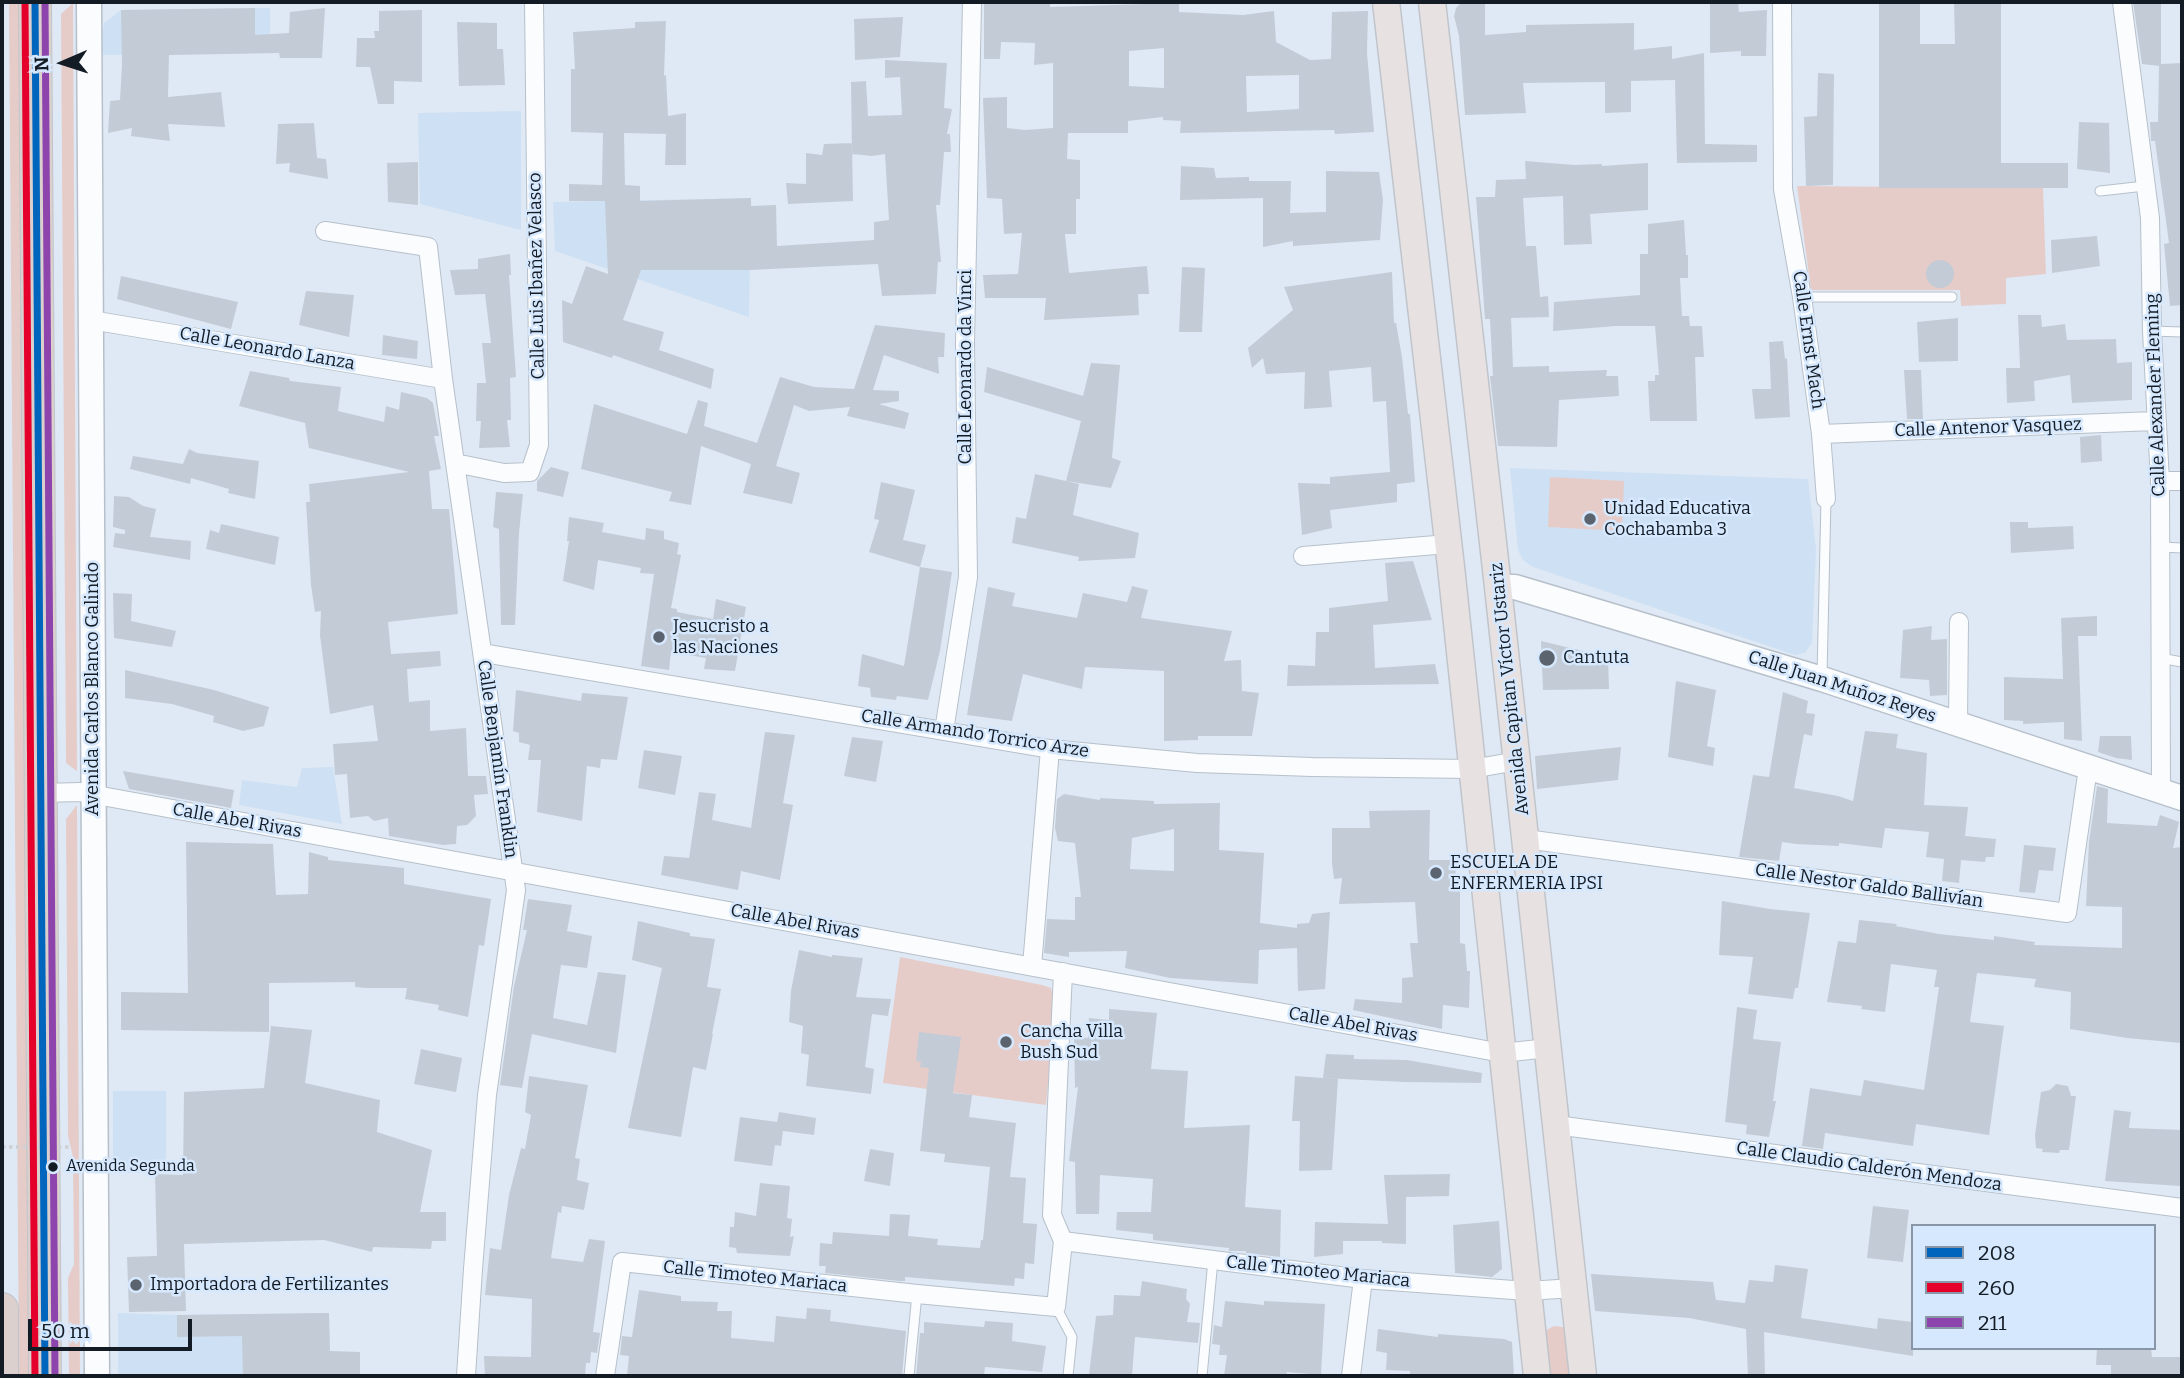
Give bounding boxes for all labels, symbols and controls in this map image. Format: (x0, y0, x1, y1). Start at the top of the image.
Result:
north arrow (28, 28, 98, 98)
text: N (30, 56, 53, 72)
street label: Calle Luis Ibañez Velasco (524, 172, 550, 380)
street label: Calle Ernst Mach (1788, 269, 1828, 411)
street label: Calle Leonardo da Vinci (955, 270, 977, 464)
street label: Calle Alexander Fleming (2142, 293, 2170, 497)
street label: Calle Leonardo Lanza (178, 323, 356, 375)
street label: Calle Antenor Vasquez (1894, 414, 2082, 442)
place label: Unidad Educativa Cochabamba 3 (1604, 498, 1751, 540)
marker: Unidad Educativa Cochabamba 3 (1582, 511, 1598, 527)
street label: Avenida Carlos Blanco Galindo (82, 562, 104, 816)
street label: Avenida Capitan Víctor Ustariz (1486, 562, 1534, 816)
place label: Jesucristo a las Naciones (673, 616, 778, 658)
marker: Jesucristo a las Naciones (651, 629, 667, 645)
street label: Calle Juan Muñoz Reyes (1745, 646, 1939, 728)
place label: Cantuta (1563, 647, 1629, 669)
marker: Cantuta (1537, 648, 1557, 668)
street label: Calle Benjamín Franklin (472, 658, 522, 860)
street label: Calle Armando Torrico Arze (859, 705, 1091, 763)
street label: Calle Abel Rivas (171, 799, 303, 843)
place label: ESCUELA DE ENFERMERIA IPSI (1450, 852, 1603, 894)
street label: Calle Nestor Galdo Ballivían (1753, 859, 1985, 913)
marker: ESCUELA DE ENFERMERIA IPSI (1428, 865, 1444, 881)
street label: Calle Abel Rivas (729, 900, 861, 944)
street label: Calle Abel Rivas (1287, 1003, 1419, 1047)
place label: Cancha Villa Bush Sud (1020, 1021, 1123, 1064)
marker: Cancha Villa Bush Sud (998, 1034, 1014, 1050)
street label: Calle Claudio Calderón Mendoza (1735, 1138, 2003, 1196)
place label: Avenida Segunda (66, 1157, 195, 1177)
marker: Avenida Segunda (46, 1160, 60, 1174)
legend (1911, 1224, 2156, 1350)
text: 208 (1978, 1240, 2016, 1266)
street label: Calle Timoteo Mariaca (1225, 1252, 1411, 1292)
street label: Calle Timoteo Mariaca (662, 1257, 848, 1297)
place label: Importadora de Fertilizantes (150, 1274, 389, 1296)
text: 260 (1978, 1275, 2015, 1301)
marker: Importadora de Fertilizantes (128, 1277, 144, 1293)
scale bar (32, 1304, 196, 1348)
text: 211 (1978, 1310, 2006, 1336)
text: 50 m (41, 1318, 90, 1344)

